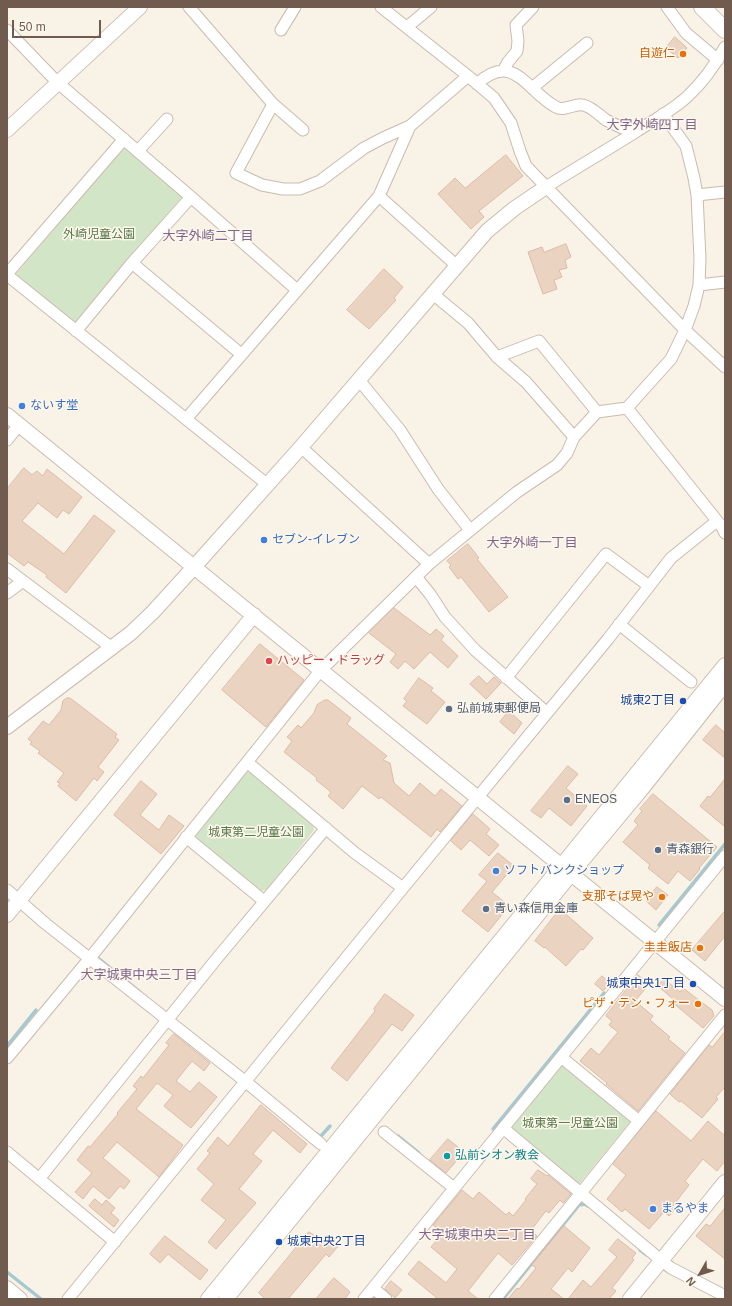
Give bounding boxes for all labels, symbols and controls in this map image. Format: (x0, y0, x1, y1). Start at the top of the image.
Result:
scale bar (14, 12, 103, 38)
text: 50 m (19, 20, 46, 34)
place label: 自遊仁 (639, 47, 675, 61)
marker: 自遊仁 (678, 49, 688, 59)
district label: 大字外崎四丁目 (607, 117, 697, 133)
park label: 外崎児童公園 (63, 228, 135, 242)
district label: 大字外崎二丁目 (163, 228, 253, 244)
place label: ないす堂 (30, 399, 78, 413)
marker: ないす堂 (17, 401, 27, 411)
place label: セブン-イレブン (272, 533, 360, 547)
marker: セブン-イレブン (259, 535, 269, 545)
district label: 大字外崎一丁目 (487, 535, 577, 551)
place label: ハッピー・ドラッグ (277, 654, 385, 668)
marker: ハッピー・ドラッグ (264, 656, 274, 666)
place label: 城東2丁目 (620, 694, 675, 708)
marker: 城東2丁目 (678, 696, 688, 706)
place label: 弘前城東郵便局 (457, 702, 541, 716)
marker: 弘前城東郵便局 (444, 704, 454, 714)
place label: ENEOS (575, 793, 617, 807)
marker: ENEOS (562, 795, 572, 805)
park label: 城東第二児童公園 (208, 826, 304, 840)
place label: 青森銀行 (666, 843, 714, 857)
marker: 青森銀行 (653, 845, 663, 855)
place label: ソフトバンクショップ (504, 864, 624, 878)
marker: ソフトバンクショップ (491, 866, 501, 876)
place label: 支那そば晃や (582, 890, 654, 904)
marker: 支那そば晃や (657, 892, 667, 902)
place label: 青い森信用金庫 (494, 902, 578, 916)
marker: 青い森信用金庫 (481, 904, 491, 914)
place label: 圭圭飯店 (644, 941, 692, 955)
marker: 圭圭飯店 (695, 943, 705, 953)
district label: 大字城東中央三丁目 (81, 967, 197, 983)
place label: 城東中央1丁目 (606, 977, 685, 991)
marker: 城東中央1丁目 (688, 979, 698, 989)
place label: ピザ・テン・フォー (582, 997, 690, 1011)
marker: ピザ・テン・フォー (693, 999, 703, 1009)
park label: 城東第一児童公園 (522, 1117, 618, 1131)
place label: 弘前シオン教会 (455, 1149, 539, 1163)
marker: 弘前シオン教会 (442, 1151, 452, 1161)
place label: まるやま (661, 1202, 709, 1216)
marker: まるやま (648, 1204, 658, 1214)
district label: 大字城東中央二丁目 (419, 1227, 535, 1243)
place label: 城東中央2丁目 (287, 1235, 366, 1249)
marker: 城東中央2丁目 (274, 1237, 284, 1247)
north arrow (680, 1254, 720, 1294)
text: N (684, 1275, 698, 1288)

